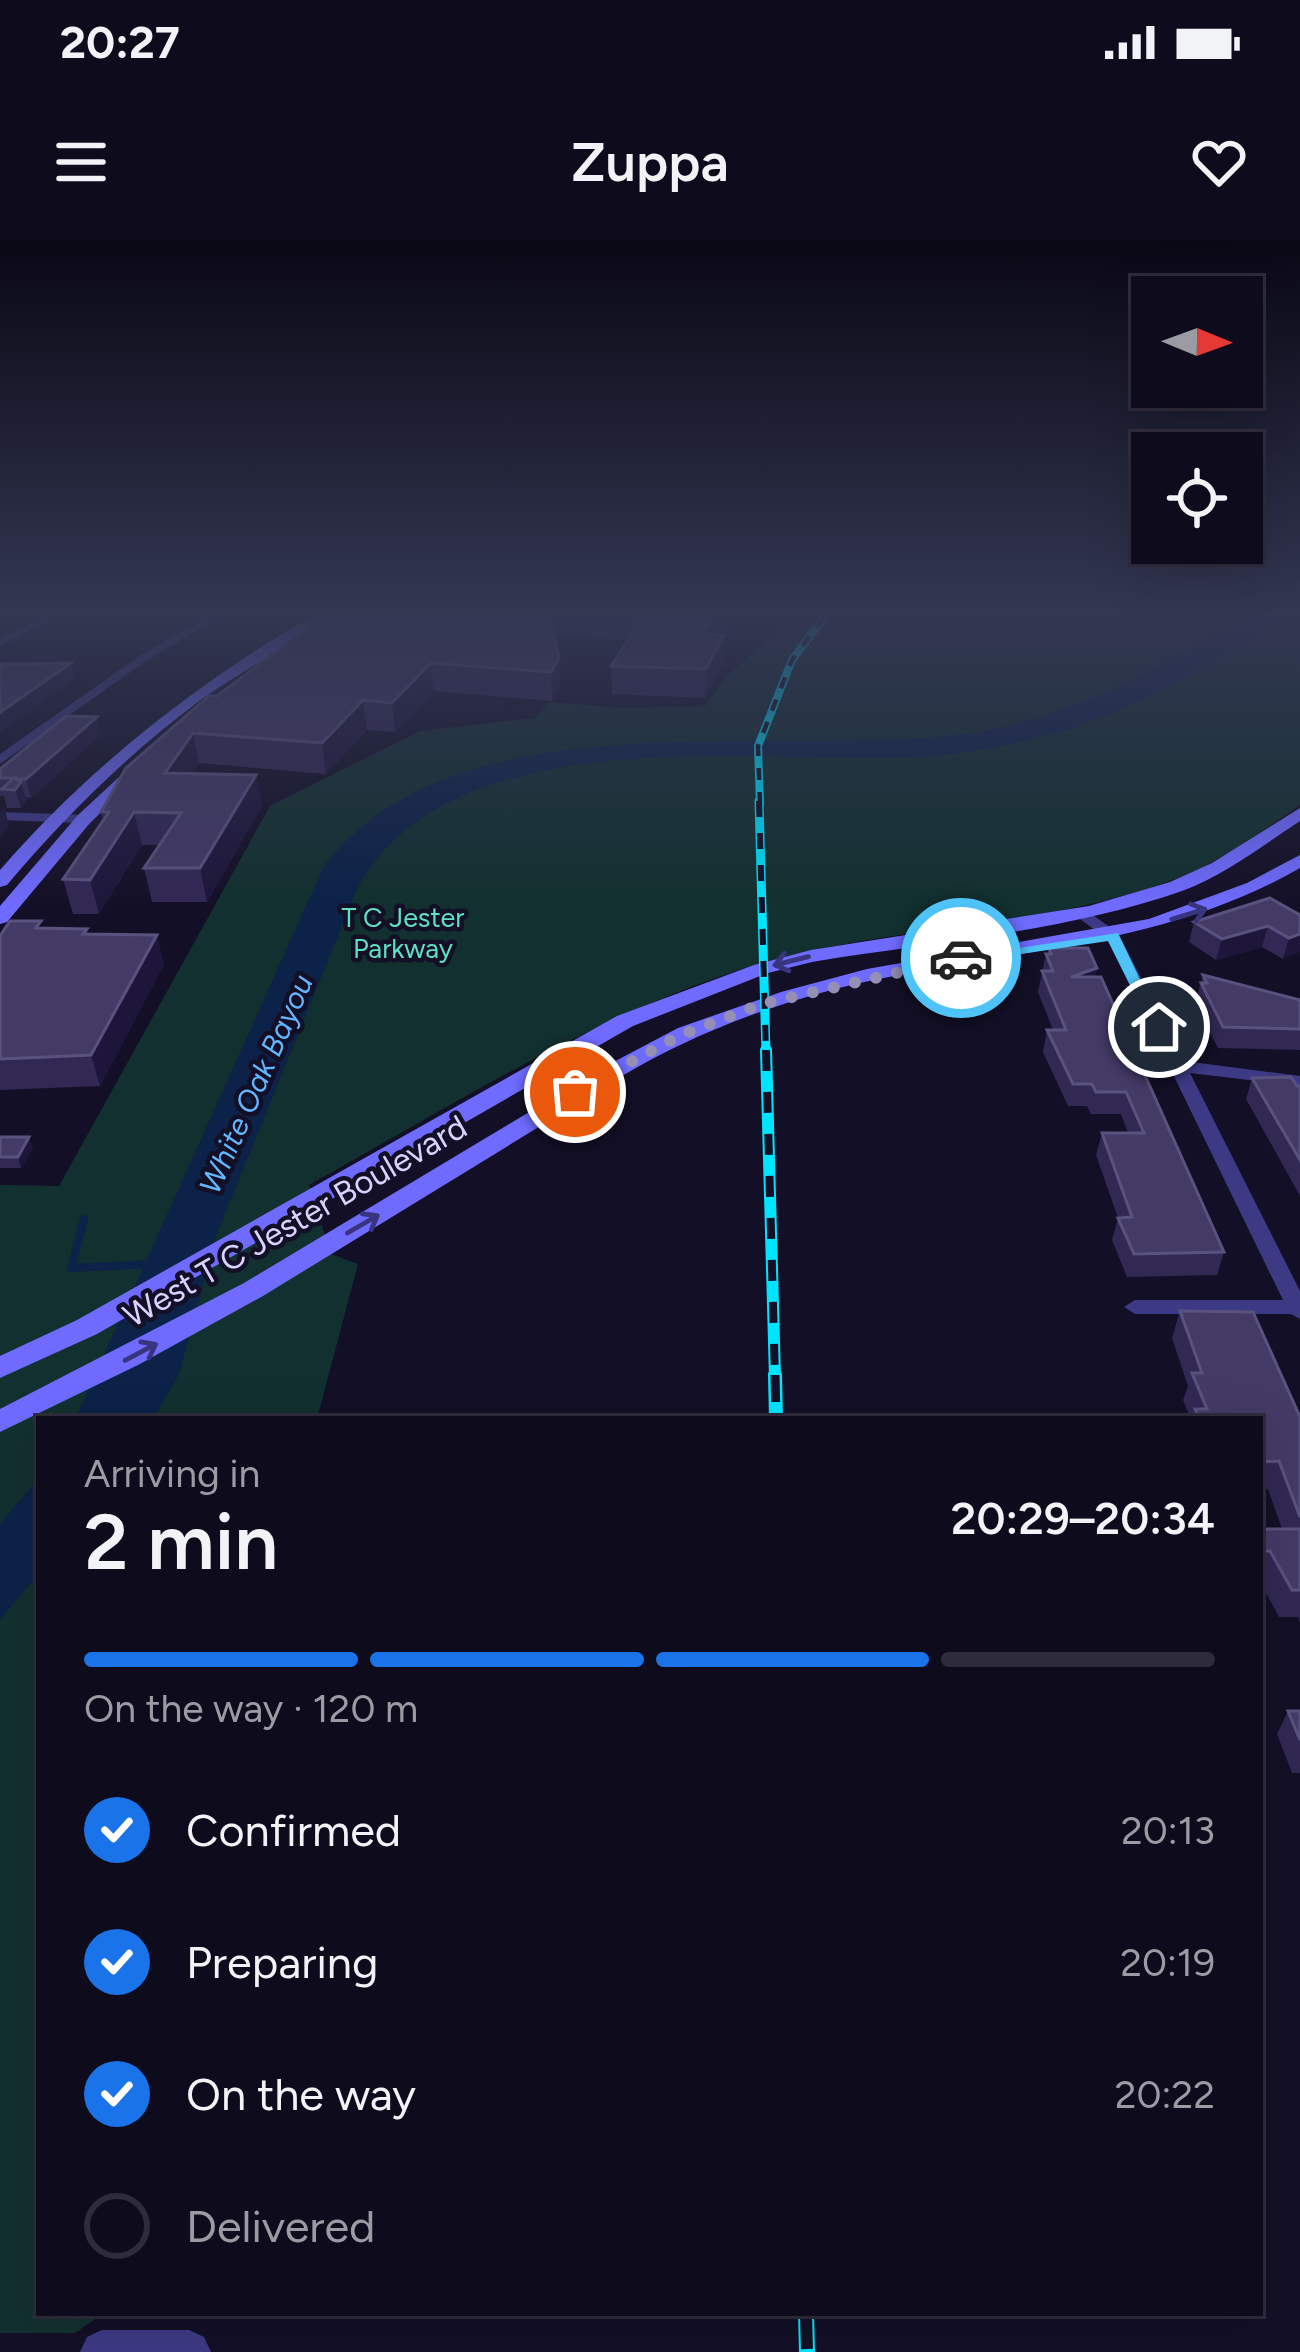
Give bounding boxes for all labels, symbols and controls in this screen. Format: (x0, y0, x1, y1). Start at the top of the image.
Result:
text: 20:27 (60, 15, 180, 69)
icon: menu (48, 129, 114, 195)
icon: heart (1186, 129, 1252, 195)
text: Zuppa (571, 130, 729, 195)
north arrow (1131, 276, 1263, 408)
map controls (1131, 276, 1263, 564)
button: locate (1131, 432, 1263, 564)
courier (901, 898, 1021, 1018)
park label: T C Jester Parkway (342, 901, 464, 965)
one-way arrow (1170, 902, 1208, 924)
icon: car (928, 925, 994, 991)
one-way arrow (773, 951, 811, 973)
water label: White Oak Bayou (191, 969, 321, 1199)
pin (1108, 976, 1210, 1078)
icon: home (1126, 994, 1192, 1060)
pin (524, 1041, 626, 1143)
icon: bag (542, 1059, 608, 1125)
street label: West T C Jester Boulevard (117, 1107, 473, 1335)
one-way arrow (345, 1211, 380, 1235)
one-way arrow (123, 1340, 158, 1363)
text: Arriving in (84, 1450, 260, 1497)
text: 20:29–20:34 (951, 1491, 1215, 1545)
text: 2 min (84, 1495, 278, 1589)
text: On the way · 120 m (84, 1685, 418, 1732)
icon: check (84, 1797, 150, 1863)
text: Confirmed (186, 1803, 401, 1857)
text: 20:13 (1121, 1807, 1215, 1854)
icon: check (84, 1929, 150, 1995)
text: Preparing (186, 1935, 378, 1989)
text: 20:19 (1120, 1939, 1215, 1986)
icon: check (84, 2061, 150, 2127)
text: On the way (186, 2067, 416, 2121)
text: 20:22 (1115, 2071, 1215, 2118)
text: Delivered (186, 2199, 375, 2253)

